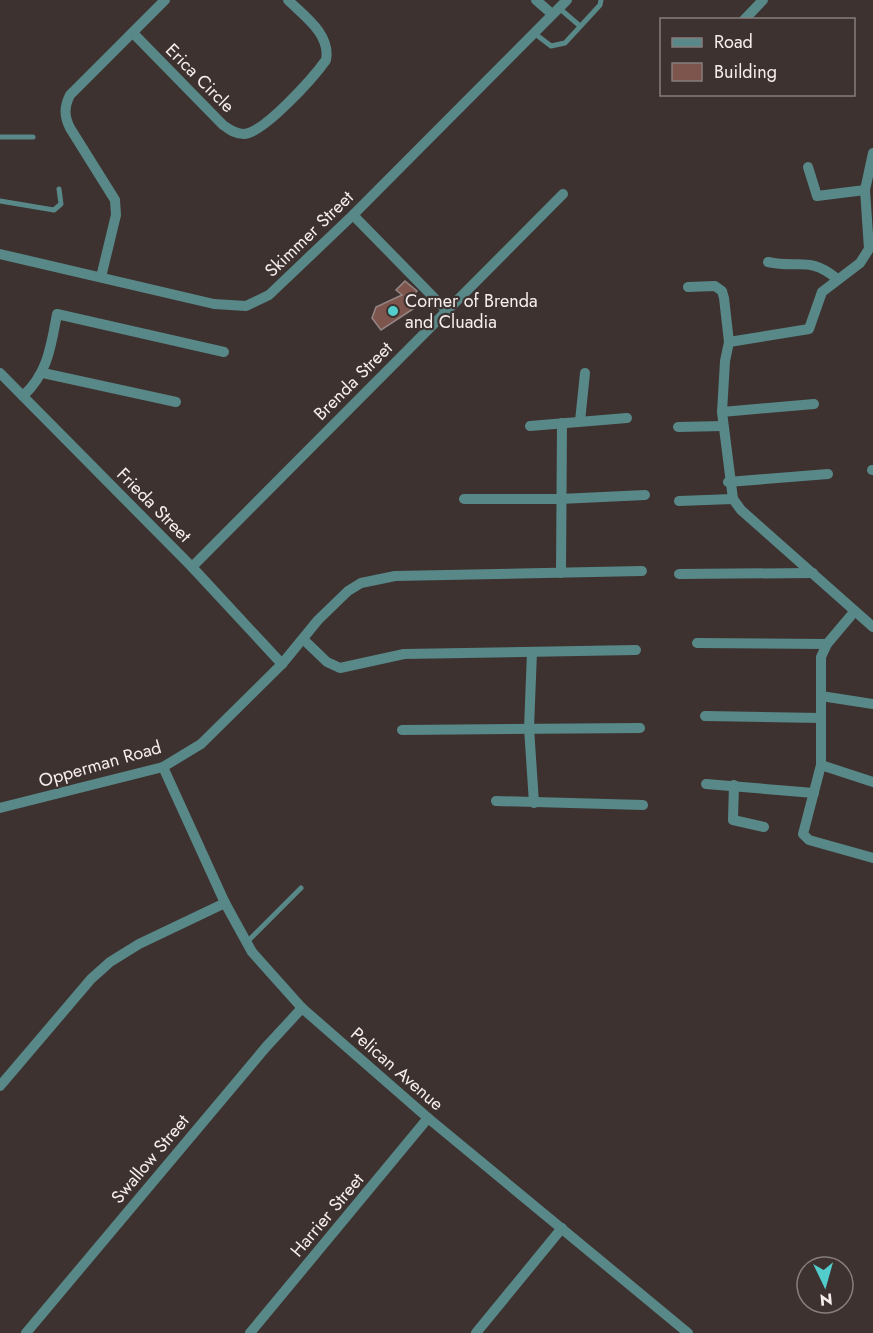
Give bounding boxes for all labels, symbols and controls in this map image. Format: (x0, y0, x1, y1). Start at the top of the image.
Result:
legend (660, 18, 855, 96)
text: Road (714, 29, 753, 55)
street label: Erica Circle (160, 38, 240, 118)
text: Building (714, 59, 777, 85)
street label: Skimmer Street (259, 184, 360, 283)
place label: Corner of Brenda and Cluadia (405, 288, 538, 335)
marker: Corner of Brenda and Cluadia (386, 304, 400, 318)
street label: Brenda Street (308, 335, 399, 426)
street label: Frieda Street (111, 462, 198, 549)
street label: Opperman Road (36, 734, 164, 794)
street label: Pelican Avenue (345, 1021, 449, 1117)
street label: Swallow Street (105, 1108, 195, 1209)
street label: Harrier Street (284, 1167, 370, 1263)
north arrow (795, 1255, 855, 1315)
text: N (819, 1287, 834, 1311)

